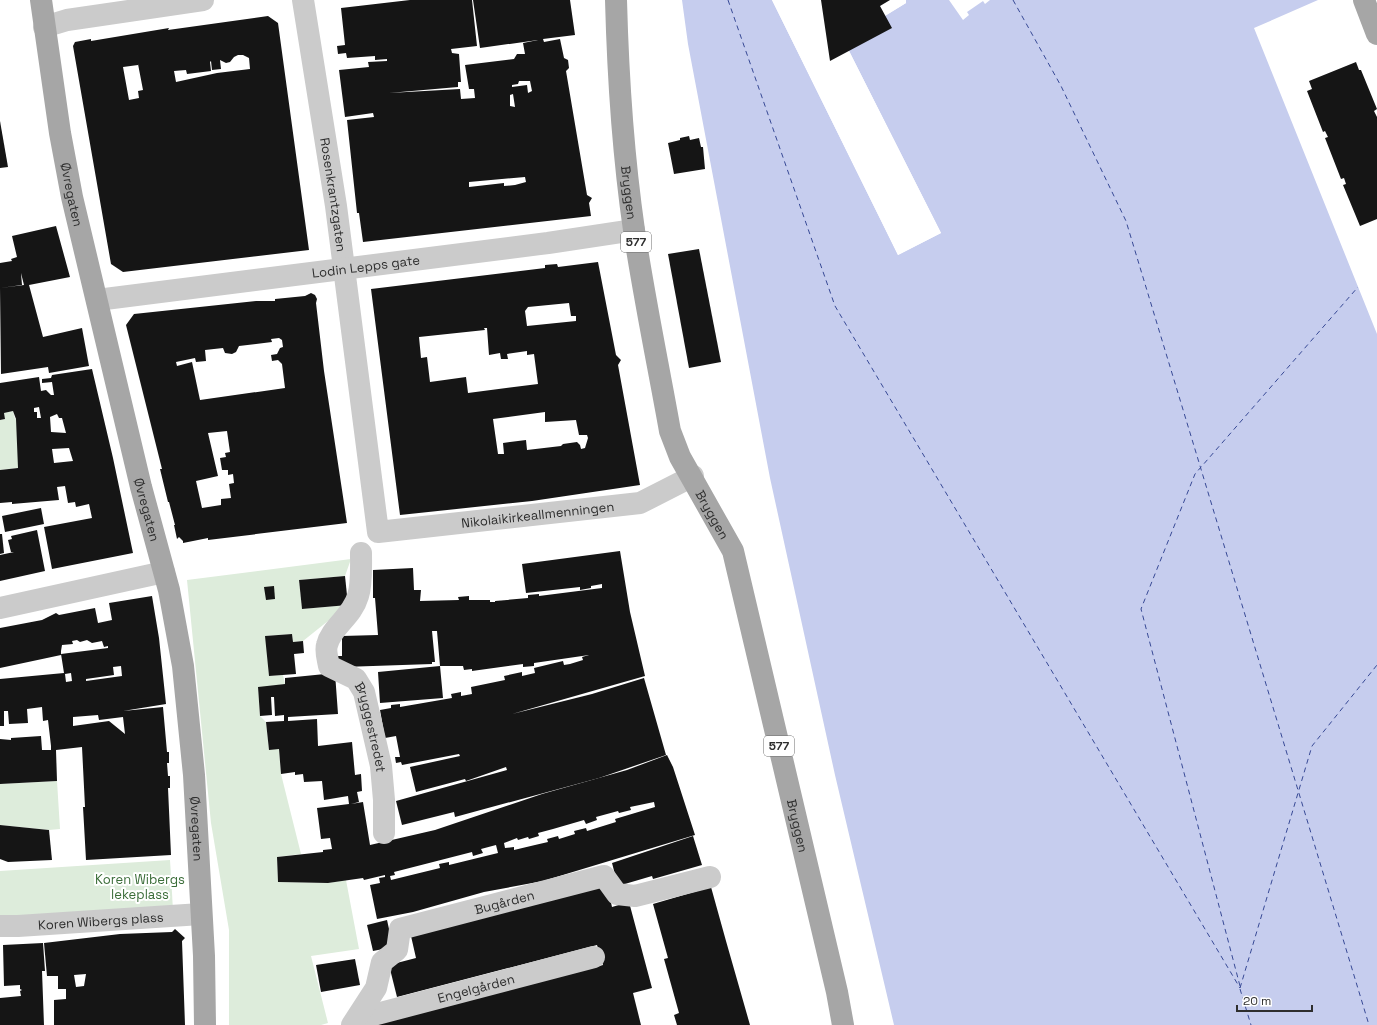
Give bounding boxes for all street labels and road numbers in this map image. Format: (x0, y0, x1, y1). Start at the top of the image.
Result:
street label: Rosenkrantzgaten (317, 136, 350, 253)
street label: Øvregaten (57, 161, 87, 228)
street label: Bryggen (618, 165, 641, 220)
road number: 577 (621, 232, 651, 252)
street label: Lodin Lepps gate (311, 251, 421, 281)
street label: Øvregaten (131, 476, 164, 543)
street label: Bryggen (692, 487, 733, 542)
street label: Nikolaikirkeallmenningen (460, 497, 615, 531)
street label: Bryggestredet (351, 678, 390, 773)
road number: 577 (764, 736, 794, 756)
street label: Øvregaten (187, 796, 207, 862)
street label: Bryggen (783, 797, 812, 854)
street label: Bugården (473, 886, 536, 918)
street label: Koren Wibergs plass (37, 908, 164, 933)
street label: Engelgården (436, 970, 516, 1006)

